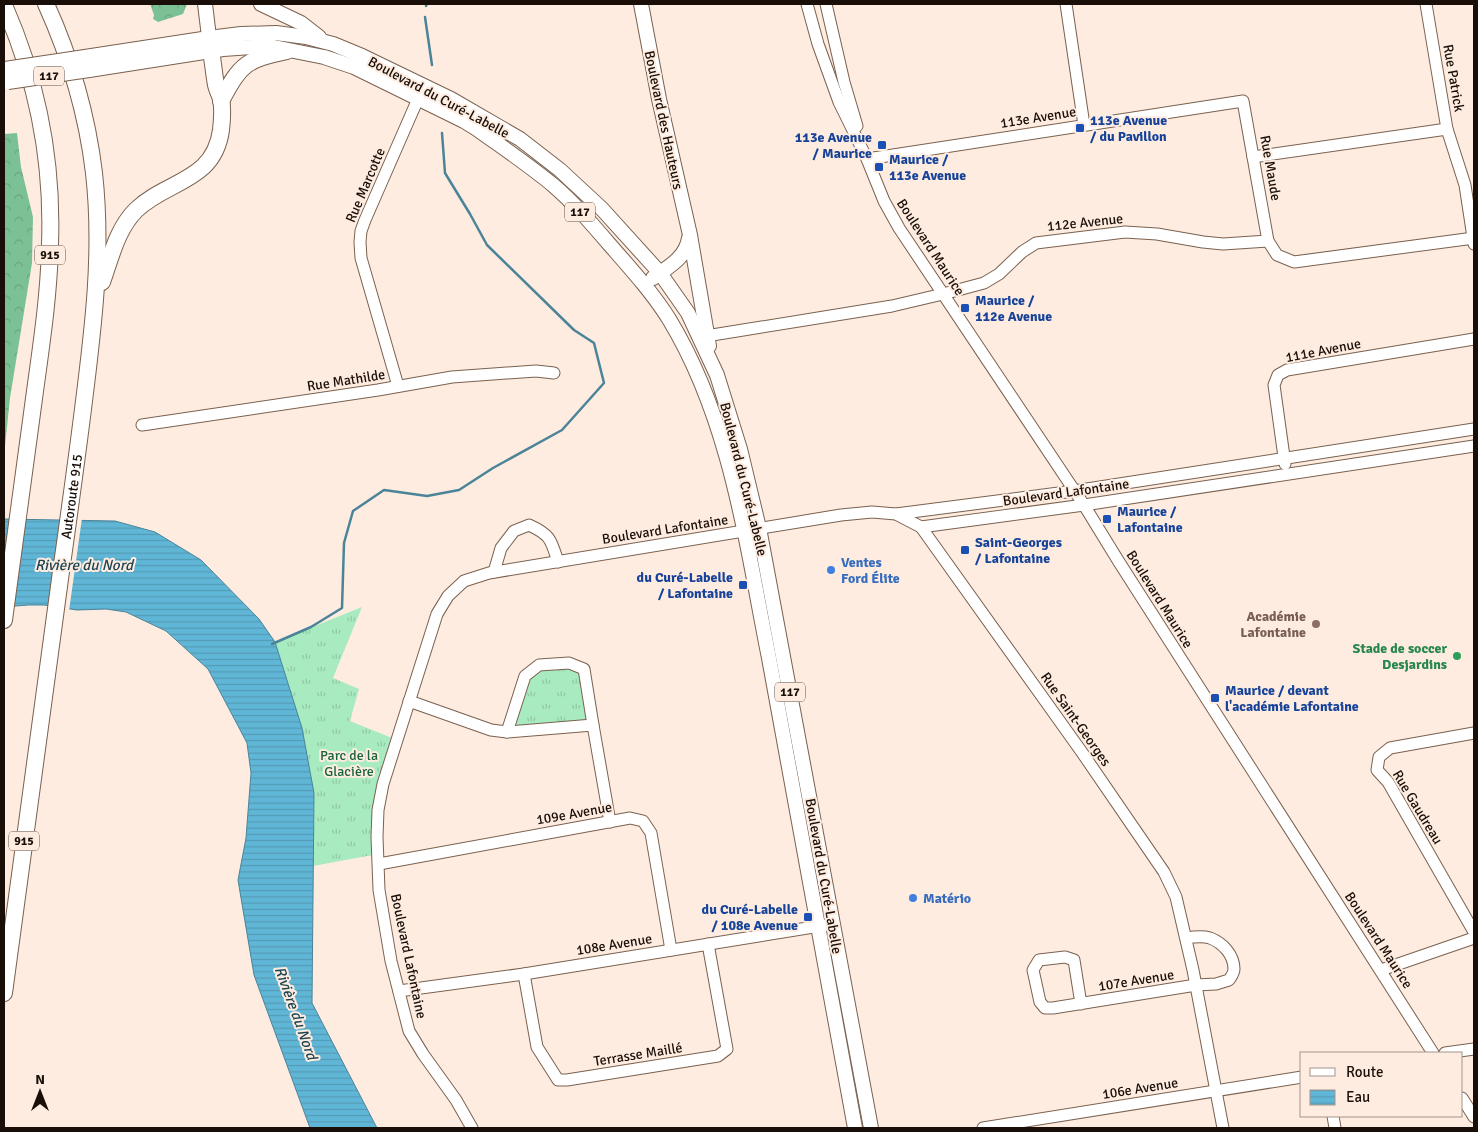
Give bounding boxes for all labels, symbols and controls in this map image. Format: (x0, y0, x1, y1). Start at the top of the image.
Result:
street label: Rue Patrick (1439, 43, 1468, 113)
street label: Boulevard des Hauteurs (640, 49, 687, 191)
street label: Boulevard du Curé-Labelle (365, 53, 512, 142)
road number: 117 (34, 66, 64, 85)
street label: 113e Avenue (999, 103, 1077, 132)
place label: 113e Avenue / du Pavillon (1090, 112, 1167, 145)
marker: 113e Avenue / du Pavillon (1074, 122, 1086, 134)
place label: 113e Avenue / Maurice (795, 129, 872, 162)
street label: Rue Maude (1256, 134, 1285, 202)
marker: 113e Avenue / Maurice (876, 139, 888, 151)
street label: Rue Marcotte (342, 145, 389, 225)
place label: Maurice / 113e Avenue (889, 151, 966, 184)
marker: Maurice / 113e Avenue (873, 161, 885, 173)
street label: Boulevard Maurice (893, 196, 968, 299)
road number: 117 (565, 202, 595, 222)
street label: 112e Avenue (1046, 210, 1124, 235)
road number: 915 (35, 246, 65, 264)
place label: Maurice / 112e Avenue (975, 292, 1052, 325)
marker: Maurice / 112e Avenue (959, 302, 971, 314)
street label: 111e Avenue (1284, 335, 1362, 366)
street label: Rue Mathilde (306, 366, 386, 395)
street label: Boulevard du Curé-Labelle (716, 401, 771, 558)
street label: Autoroute 915 (58, 453, 86, 540)
street label: Boulevard Lafontaine (1002, 475, 1130, 510)
place label: Maurice / Lafontaine (1117, 503, 1183, 536)
street label: Boulevard Lafontaine (601, 511, 729, 548)
marker: Maurice / Lafontaine (1101, 513, 1113, 525)
place label: Saint-Georges / Lafontaine (975, 534, 1062, 567)
marker: Saint-Georges / Lafontaine (959, 544, 971, 556)
street label: Boulevard Maurice (1123, 547, 1196, 651)
place label: Ventes Ford Élite (841, 554, 900, 587)
water label: Rivière du Nord (35, 556, 135, 574)
marker: Ventes Ford Élite (825, 564, 837, 576)
place label: du Curé-Labelle / Lafontaine (637, 569, 733, 602)
marker: du Curé-Labelle / Lafontaine (737, 579, 749, 591)
place label: Académie Lafontaine (1240, 608, 1306, 641)
marker: Académie Lafontaine (1310, 618, 1322, 630)
place label: Stade de soccer Desjardins (1353, 640, 1447, 673)
marker: Stade de soccer Desjardins (1451, 650, 1463, 662)
street label: Rue Saint-Georges (1037, 669, 1114, 770)
road number: 117 (775, 682, 805, 702)
place label: Maurice / devant l'académie Lafontaine (1225, 682, 1359, 715)
marker: Maurice / devant l'académie Lafontaine (1209, 692, 1221, 704)
park label: Parc de la Glacière (320, 747, 378, 780)
street label: Rue Gaudreau (1389, 767, 1446, 847)
street label: Boulevard du Curé-Labelle (801, 797, 846, 955)
street label: 109e Avenue (535, 798, 613, 829)
road number: 915 (9, 831, 39, 850)
street label: Boulevard Maurice (1341, 889, 1416, 992)
place label: Matério (923, 890, 971, 907)
street label: Boulevard Lafontaine (387, 892, 430, 1020)
marker: Matério (907, 892, 919, 904)
place label: du Curé-Labelle / 108e Avenue (702, 901, 798, 934)
marker: du Curé-Labelle / 108e Avenue (802, 911, 814, 923)
street label: 108e Avenue (575, 930, 653, 959)
water label: Rivière du Nord (271, 964, 322, 1064)
street label: 107e Avenue (1097, 966, 1175, 995)
street label: Terrasse Maillé (593, 1039, 684, 1070)
legend (1300, 1052, 1463, 1117)
text: Route (1346, 1063, 1383, 1081)
north arrow (15, 1067, 65, 1117)
text: N (35, 1071, 45, 1088)
street label: 106e Avenue (1101, 1074, 1179, 1103)
text: Eau (1346, 1088, 1370, 1106)

